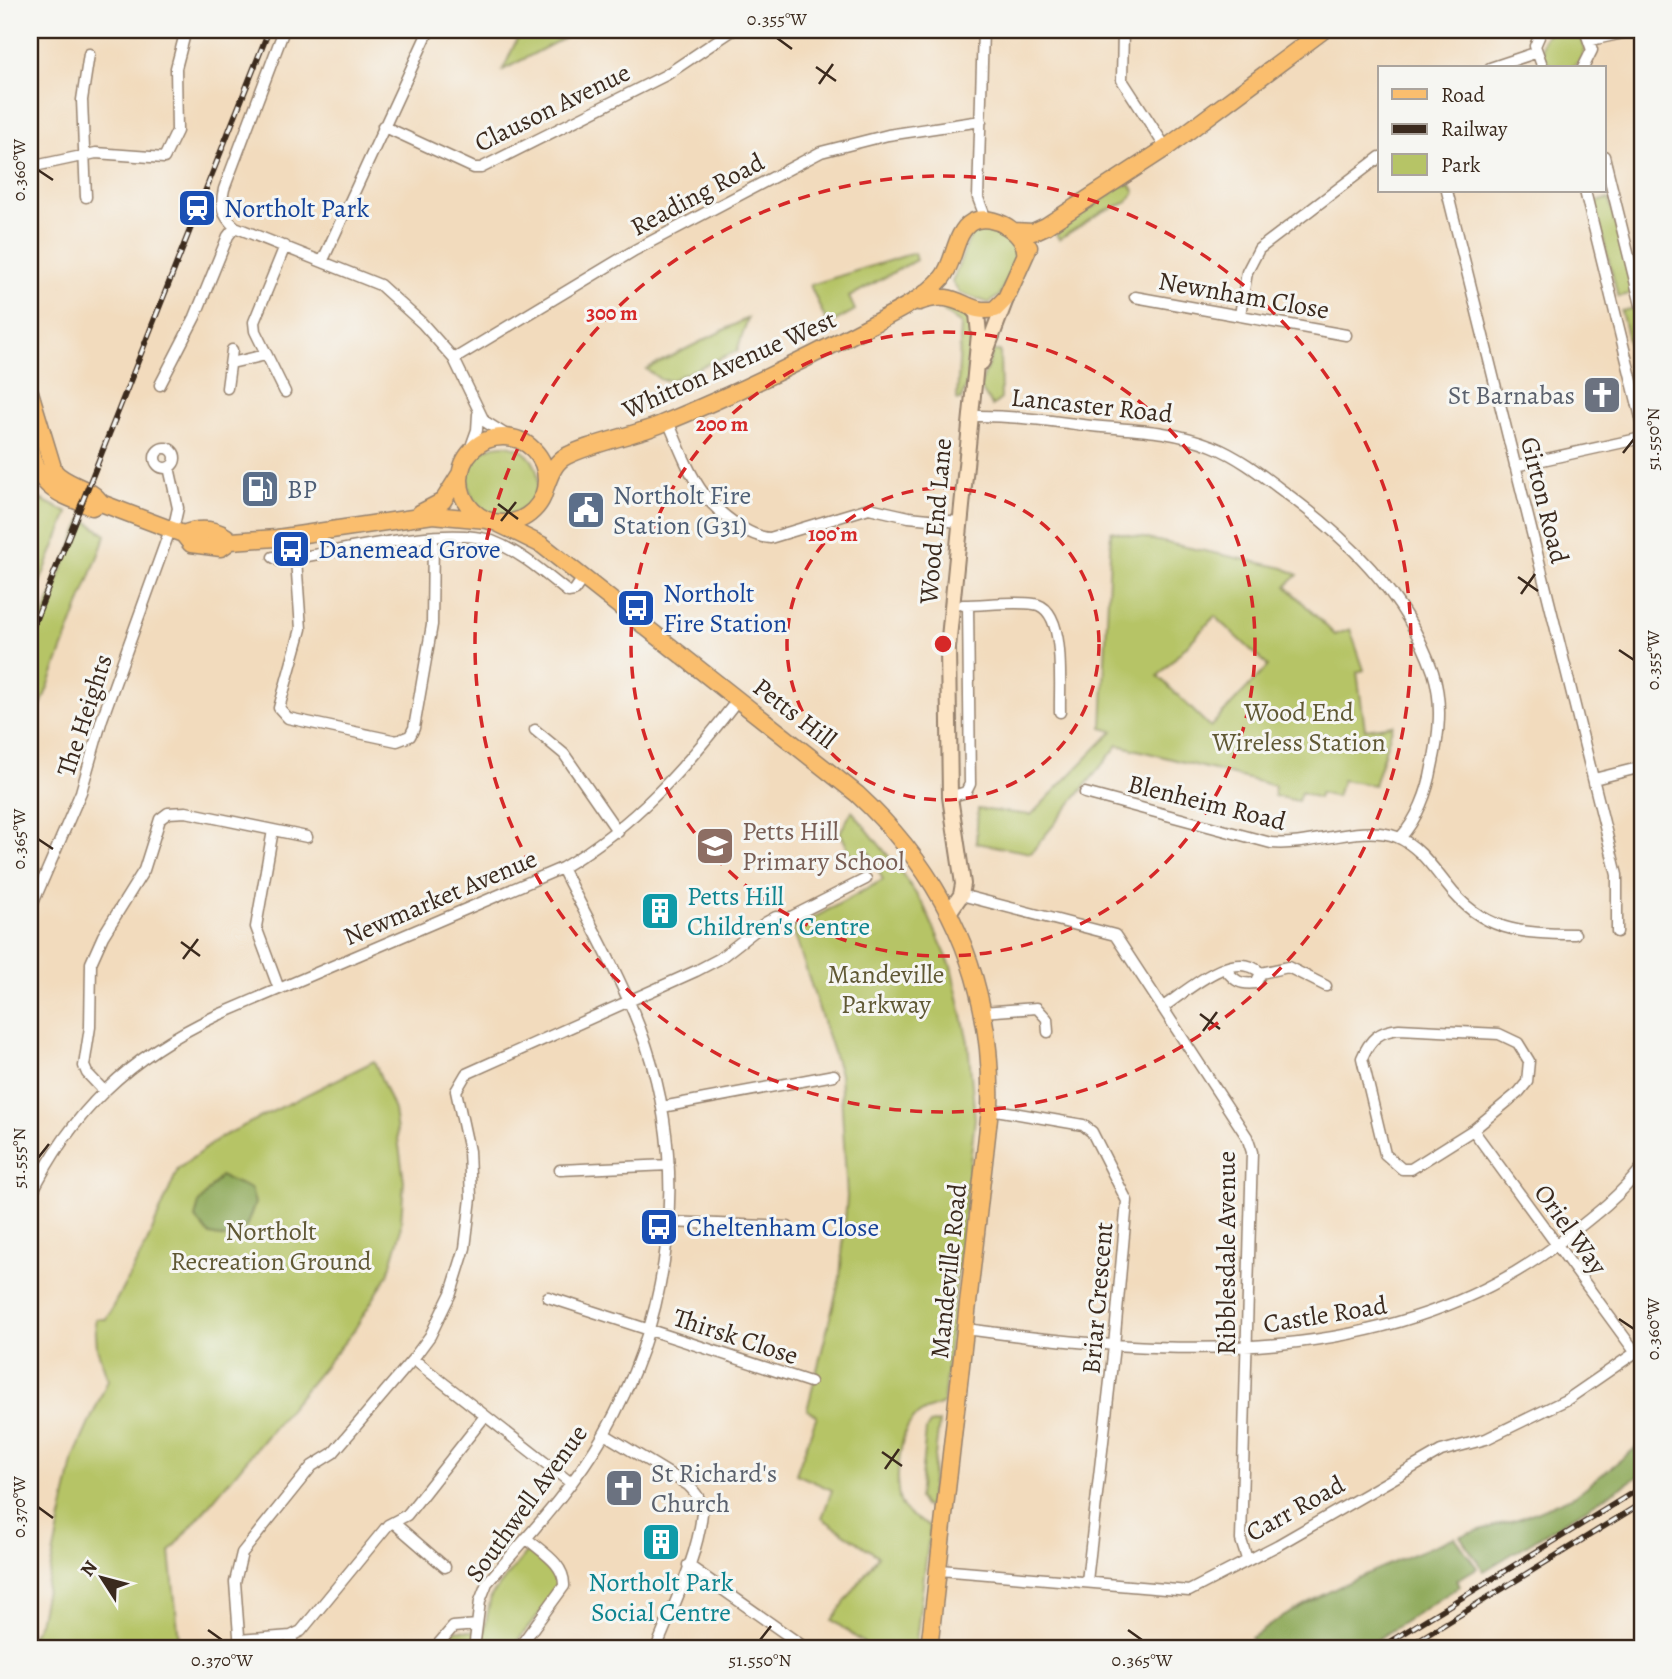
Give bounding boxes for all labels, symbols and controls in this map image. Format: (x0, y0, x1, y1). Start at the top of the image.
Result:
text: 0.355°W (747, 7, 807, 31)
street label: Clauson Avenue (469, 55, 636, 160)
legend (1378, 66, 1606, 192)
text: Road (1441, 81, 1485, 109)
text: Railway (1441, 115, 1508, 143)
text: 0.360°W (7, 138, 31, 201)
street label: Reading Road (624, 145, 770, 244)
text: Park (1441, 151, 1481, 179)
station icon: Northolt Park (176, 187, 218, 229)
place label: Northolt Park (224, 191, 369, 226)
street label: Newnham Close (1156, 263, 1332, 328)
text: 300 m (586, 299, 638, 327)
street label: Whitton Avenue West (616, 301, 842, 428)
church icon: St Barnabas (1581, 374, 1623, 416)
place label: St Barnabas (1448, 378, 1575, 413)
street label: Lancaster Road (1009, 380, 1175, 431)
text: 51.550°N (1641, 408, 1665, 470)
text: 200 m (696, 410, 749, 438)
street label: Girton Road (1512, 433, 1577, 567)
street label: Wood End Lane (911, 437, 960, 606)
fuel station icon: BP (239, 468, 281, 510)
place label: BP (287, 472, 317, 507)
place label: Northolt Fire Station (G31) (613, 478, 751, 543)
public building icon: Northolt Fire Station (G31) (565, 489, 607, 531)
text: 100 m (808, 520, 858, 548)
bus stop icon: Danemead Grove (270, 528, 312, 570)
place label: Danemead Grove (318, 532, 501, 567)
place label: Northolt Fire Station (663, 576, 787, 641)
bus stop icon: Northolt Fire Station (615, 587, 657, 629)
text: 0.355°W (1641, 630, 1665, 690)
centre of rings (931, 632, 955, 656)
street label: The Heights (48, 650, 121, 781)
street label: Petts Hill (746, 670, 844, 757)
park label: Wood End Wireless Station (1211, 695, 1386, 760)
street label: Blenheim Road (1124, 766, 1290, 839)
text: 0.365°W (7, 808, 31, 869)
place label: Petts Hill Primary School (742, 814, 905, 879)
school or university icon: Petts Hill Primary School (694, 825, 736, 867)
street label: Newmarket Avenue (338, 841, 542, 954)
place label: Petts Hill Children's Centre (687, 879, 870, 944)
building icon: Petts Hill Children's Centre (639, 890, 681, 932)
park label: Mandeville Parkway (828, 957, 944, 1022)
text: 51.555°N (7, 1127, 31, 1188)
street label: Ribblesdale Avenue (1209, 1151, 1244, 1355)
street label: Oriel Way (1526, 1177, 1615, 1282)
street label: Mandeville Road (922, 1182, 975, 1361)
bus stop icon: Cheltenham Close (638, 1206, 680, 1248)
place label: Cheltenham Close (686, 1210, 879, 1245)
park label: Northolt Recreation Ground (170, 1214, 372, 1279)
street label: Briar Crescent (1073, 1220, 1122, 1376)
street label: Castle Road (1261, 1287, 1389, 1342)
text: 0.360°W (1641, 1297, 1665, 1360)
street label: Thirsk Close (669, 1300, 803, 1373)
street label: Southwell Avenue (457, 1417, 596, 1589)
place label: St Richard's Church (651, 1456, 777, 1521)
church icon: St Richard's Church (603, 1467, 645, 1509)
street label: Carr Road (1240, 1467, 1351, 1550)
text: 0.370°W (7, 1476, 31, 1538)
building icon: Northolt Park Social Centre (640, 1521, 682, 1563)
north arrow (66, 1542, 136, 1612)
text: N (74, 1555, 104, 1582)
place label: Northolt Park Social Centre (588, 1565, 734, 1630)
text: 0.370°W (191, 1648, 253, 1672)
text: 51.550°N (729, 1648, 791, 1672)
text: 0.365°W (1112, 1648, 1173, 1672)

